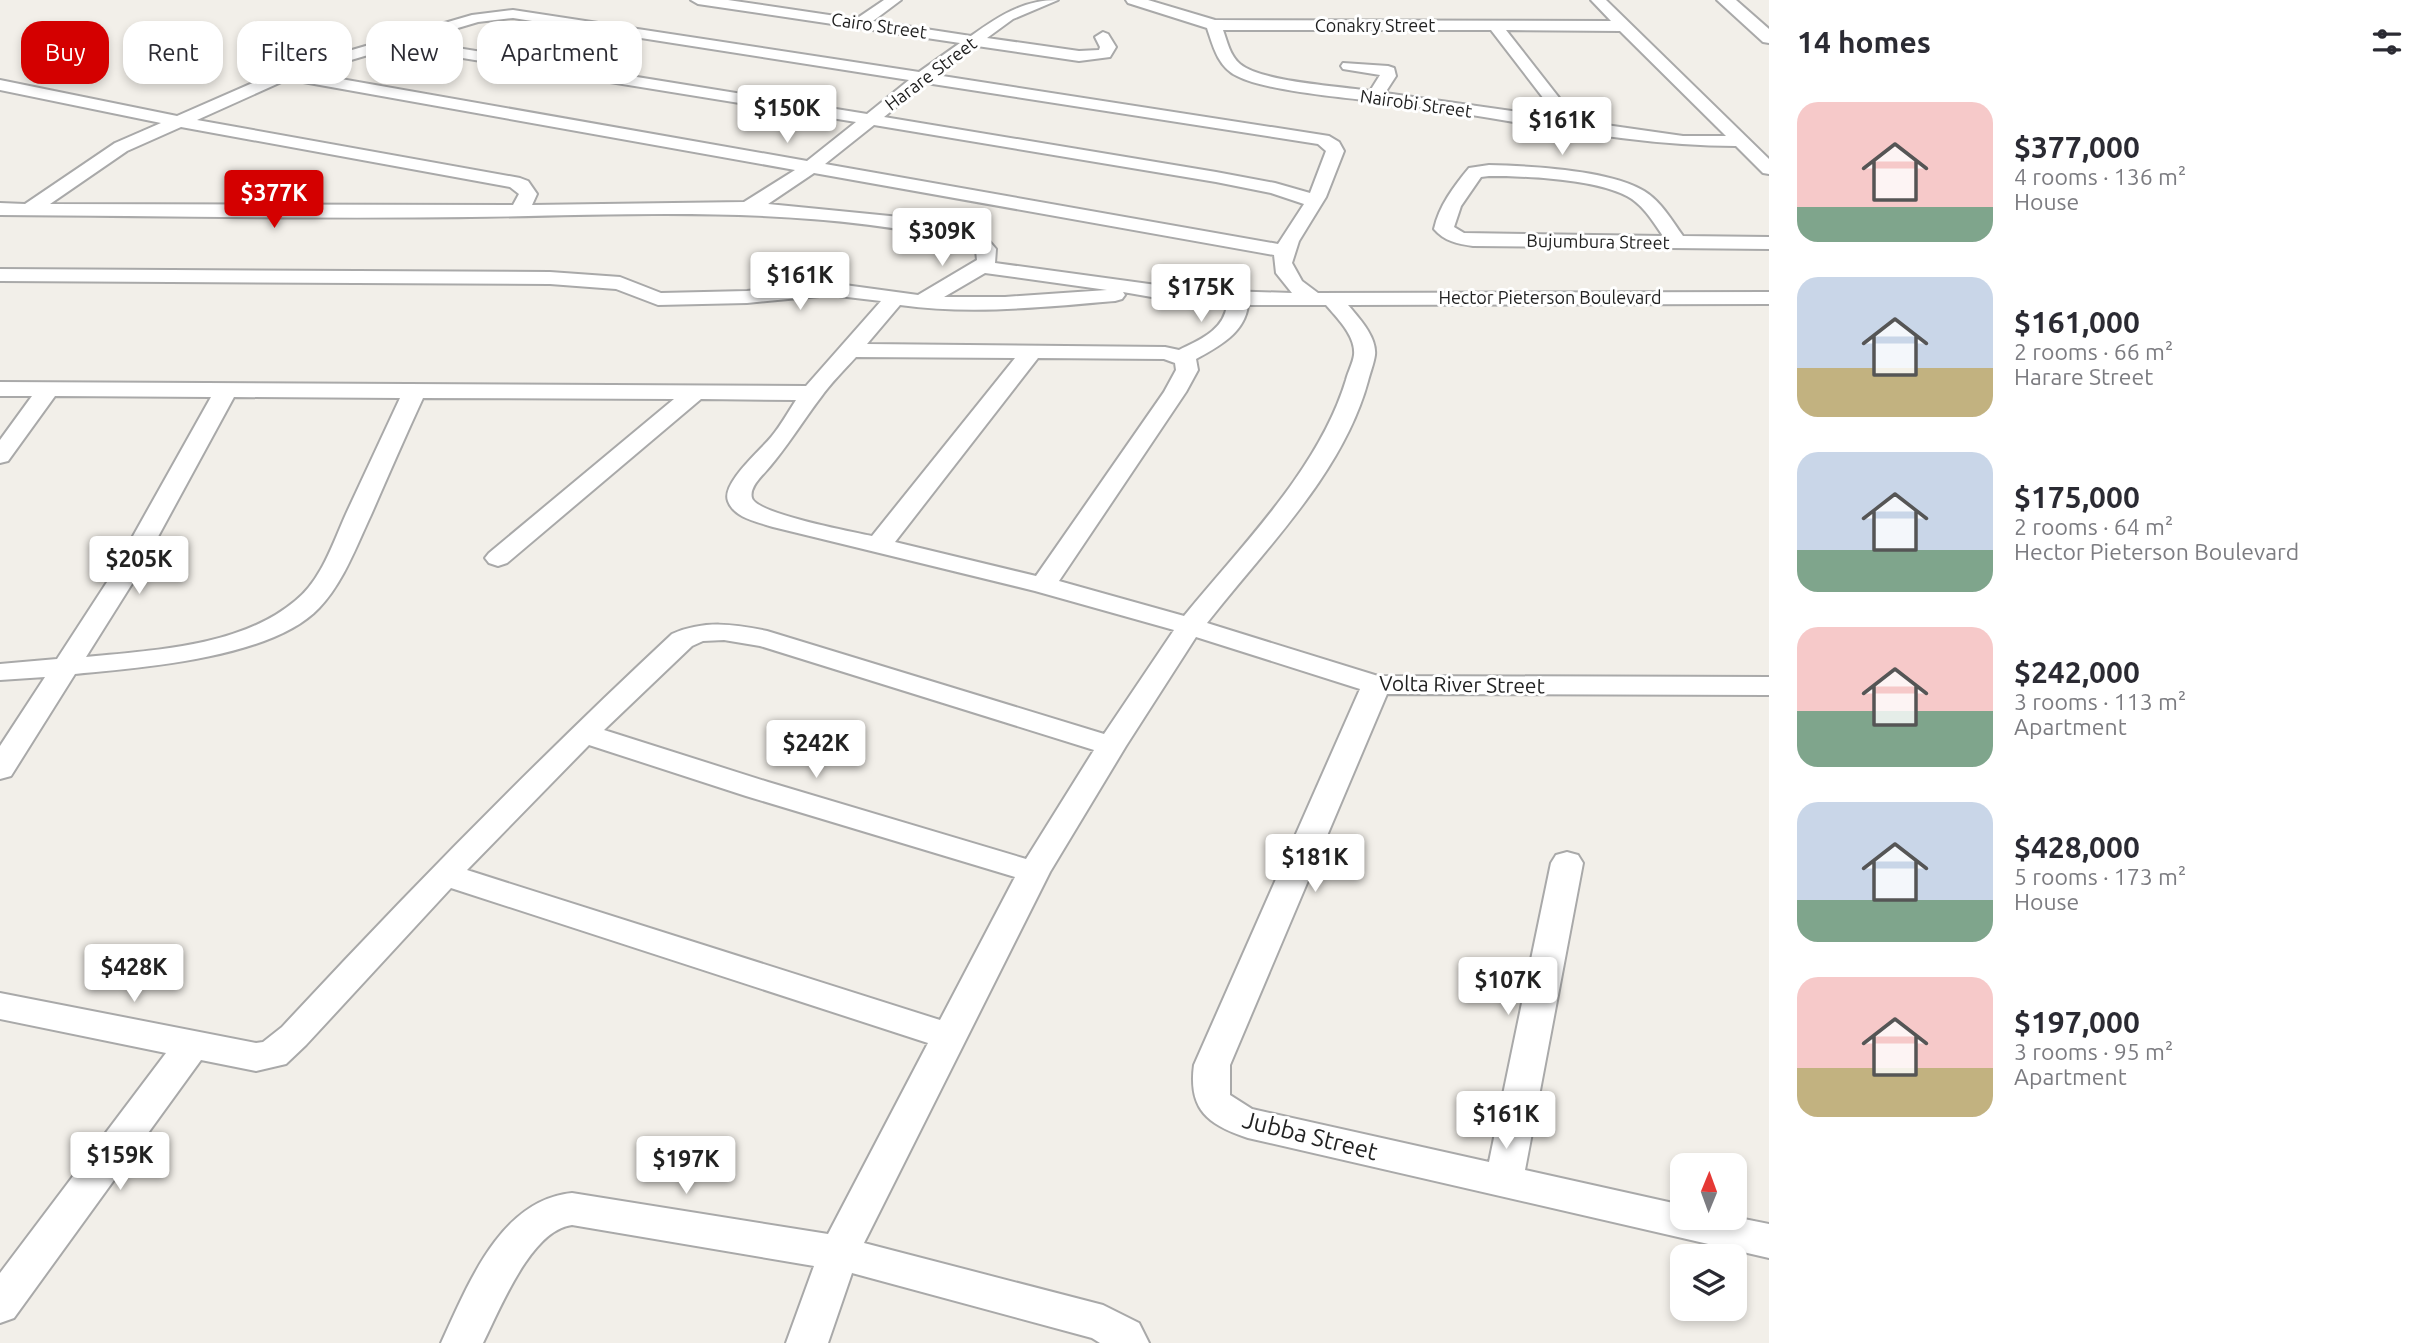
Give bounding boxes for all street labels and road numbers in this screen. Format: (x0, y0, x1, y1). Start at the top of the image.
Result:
street label: Cairo Street (830, 8, 928, 42)
street label: Conakry Street (1315, 15, 1435, 35)
street label: Harare Street (881, 32, 980, 114)
street label: Nairobi Street (1359, 85, 1474, 121)
street label: Bujumbura Street (1526, 230, 1670, 252)
street label: Hector Pieterson Boulevard (1438, 287, 1662, 307)
street label: Volta River Street (1379, 671, 1545, 697)
street label: Jubba Street (1240, 1106, 1381, 1165)

